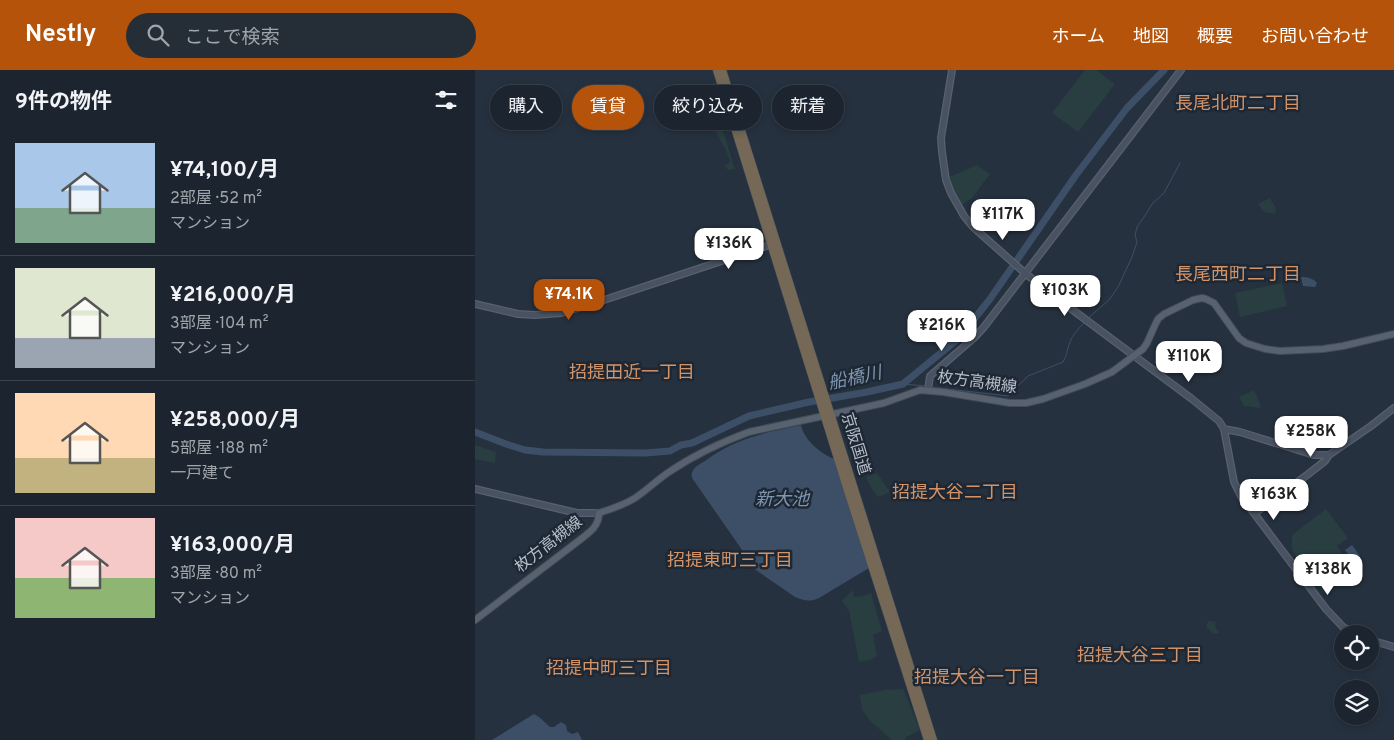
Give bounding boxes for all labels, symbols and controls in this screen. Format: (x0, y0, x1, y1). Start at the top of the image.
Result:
search box (126, 13, 476, 58)
text: Nestly (25, 20, 96, 50)
icon: search (144, 21, 172, 49)
text: ここで検索 (184, 26, 279, 50)
text: ホーム (1052, 26, 1105, 49)
text: 地図 (1133, 26, 1169, 49)
text: 概要 (1197, 26, 1233, 49)
text: お問い合わせ (1261, 26, 1369, 49)
chip: 購入 (490, 85, 562, 130)
chip: 賃貸 (572, 85, 644, 130)
chip: 絞り込み (654, 85, 762, 130)
chip: 新着 (772, 85, 844, 130)
icon: filters (432, 86, 460, 114)
text: 9件の物件 (15, 89, 112, 116)
district label: 長尾北町二丁目 (1175, 93, 1301, 116)
text: ¥74,100/月 (170, 157, 279, 184)
icon: home (55, 163, 115, 223)
text: 2部屋 · 52 m² (170, 189, 262, 209)
pin: ¥117K (968, 198, 1038, 241)
text: ¥117K (982, 205, 1024, 225)
text: マンション (170, 214, 250, 234)
pin: ¥136K (694, 228, 764, 270)
text: ¥136K (706, 234, 752, 254)
district label: 長尾西町二丁目 (1175, 264, 1301, 287)
pin: ¥103K (1030, 274, 1100, 317)
pin: ¥74.1K (528, 278, 610, 321)
text: ¥103K (1041, 281, 1089, 301)
text: ¥216,000/月 (170, 282, 296, 309)
text: ¥74.1K (545, 285, 593, 305)
icon: home (55, 288, 115, 348)
pin: ¥216K (907, 310, 977, 352)
text: 3部屋 · 104 m² (170, 314, 268, 334)
text: ¥216K (918, 316, 966, 336)
text: マンション (170, 339, 250, 359)
pin: ¥110K (1154, 340, 1224, 383)
text: ¥110K (1167, 347, 1211, 367)
district label: 招提田近一丁目 (569, 362, 695, 385)
water label: 船橋川 (826, 362, 886, 396)
street label: 枚方高槻線 (936, 368, 1018, 398)
text: ¥258,000/月 (170, 407, 300, 434)
street label: 京阪国道 (836, 410, 874, 478)
icon: home (55, 413, 115, 473)
pin: ¥258K (1276, 416, 1346, 458)
text: ¥258K (1286, 422, 1336, 442)
text: 5部屋 · 188 m² (170, 439, 268, 459)
text: 一戸建て (170, 464, 234, 484)
pin: ¥163K (1239, 478, 1309, 521)
district label: 招提大谷二丁目 (892, 482, 1018, 505)
text: ¥163K (1251, 485, 1297, 505)
water label: 新大池 (755, 489, 811, 512)
street label: 枚方高槻線 (511, 512, 587, 578)
text: ¥163,000/月 (170, 532, 295, 559)
icon: home (55, 538, 115, 598)
district label: 招提東町三丁目 (667, 550, 793, 573)
pin: ¥138K (1293, 554, 1363, 596)
text: ¥138K (1304, 560, 1352, 580)
text: 3部屋 · 80 m² (170, 564, 262, 584)
text: マンション (170, 589, 250, 609)
map controls (1334, 625, 1379, 725)
button: locate (1334, 625, 1379, 670)
district label: 招提大谷三丁目 (1077, 645, 1203, 668)
district label: 招提中町三丁目 (546, 658, 672, 681)
district label: 招提大谷一丁目 (914, 667, 1040, 690)
button: layers (1334, 680, 1379, 725)

